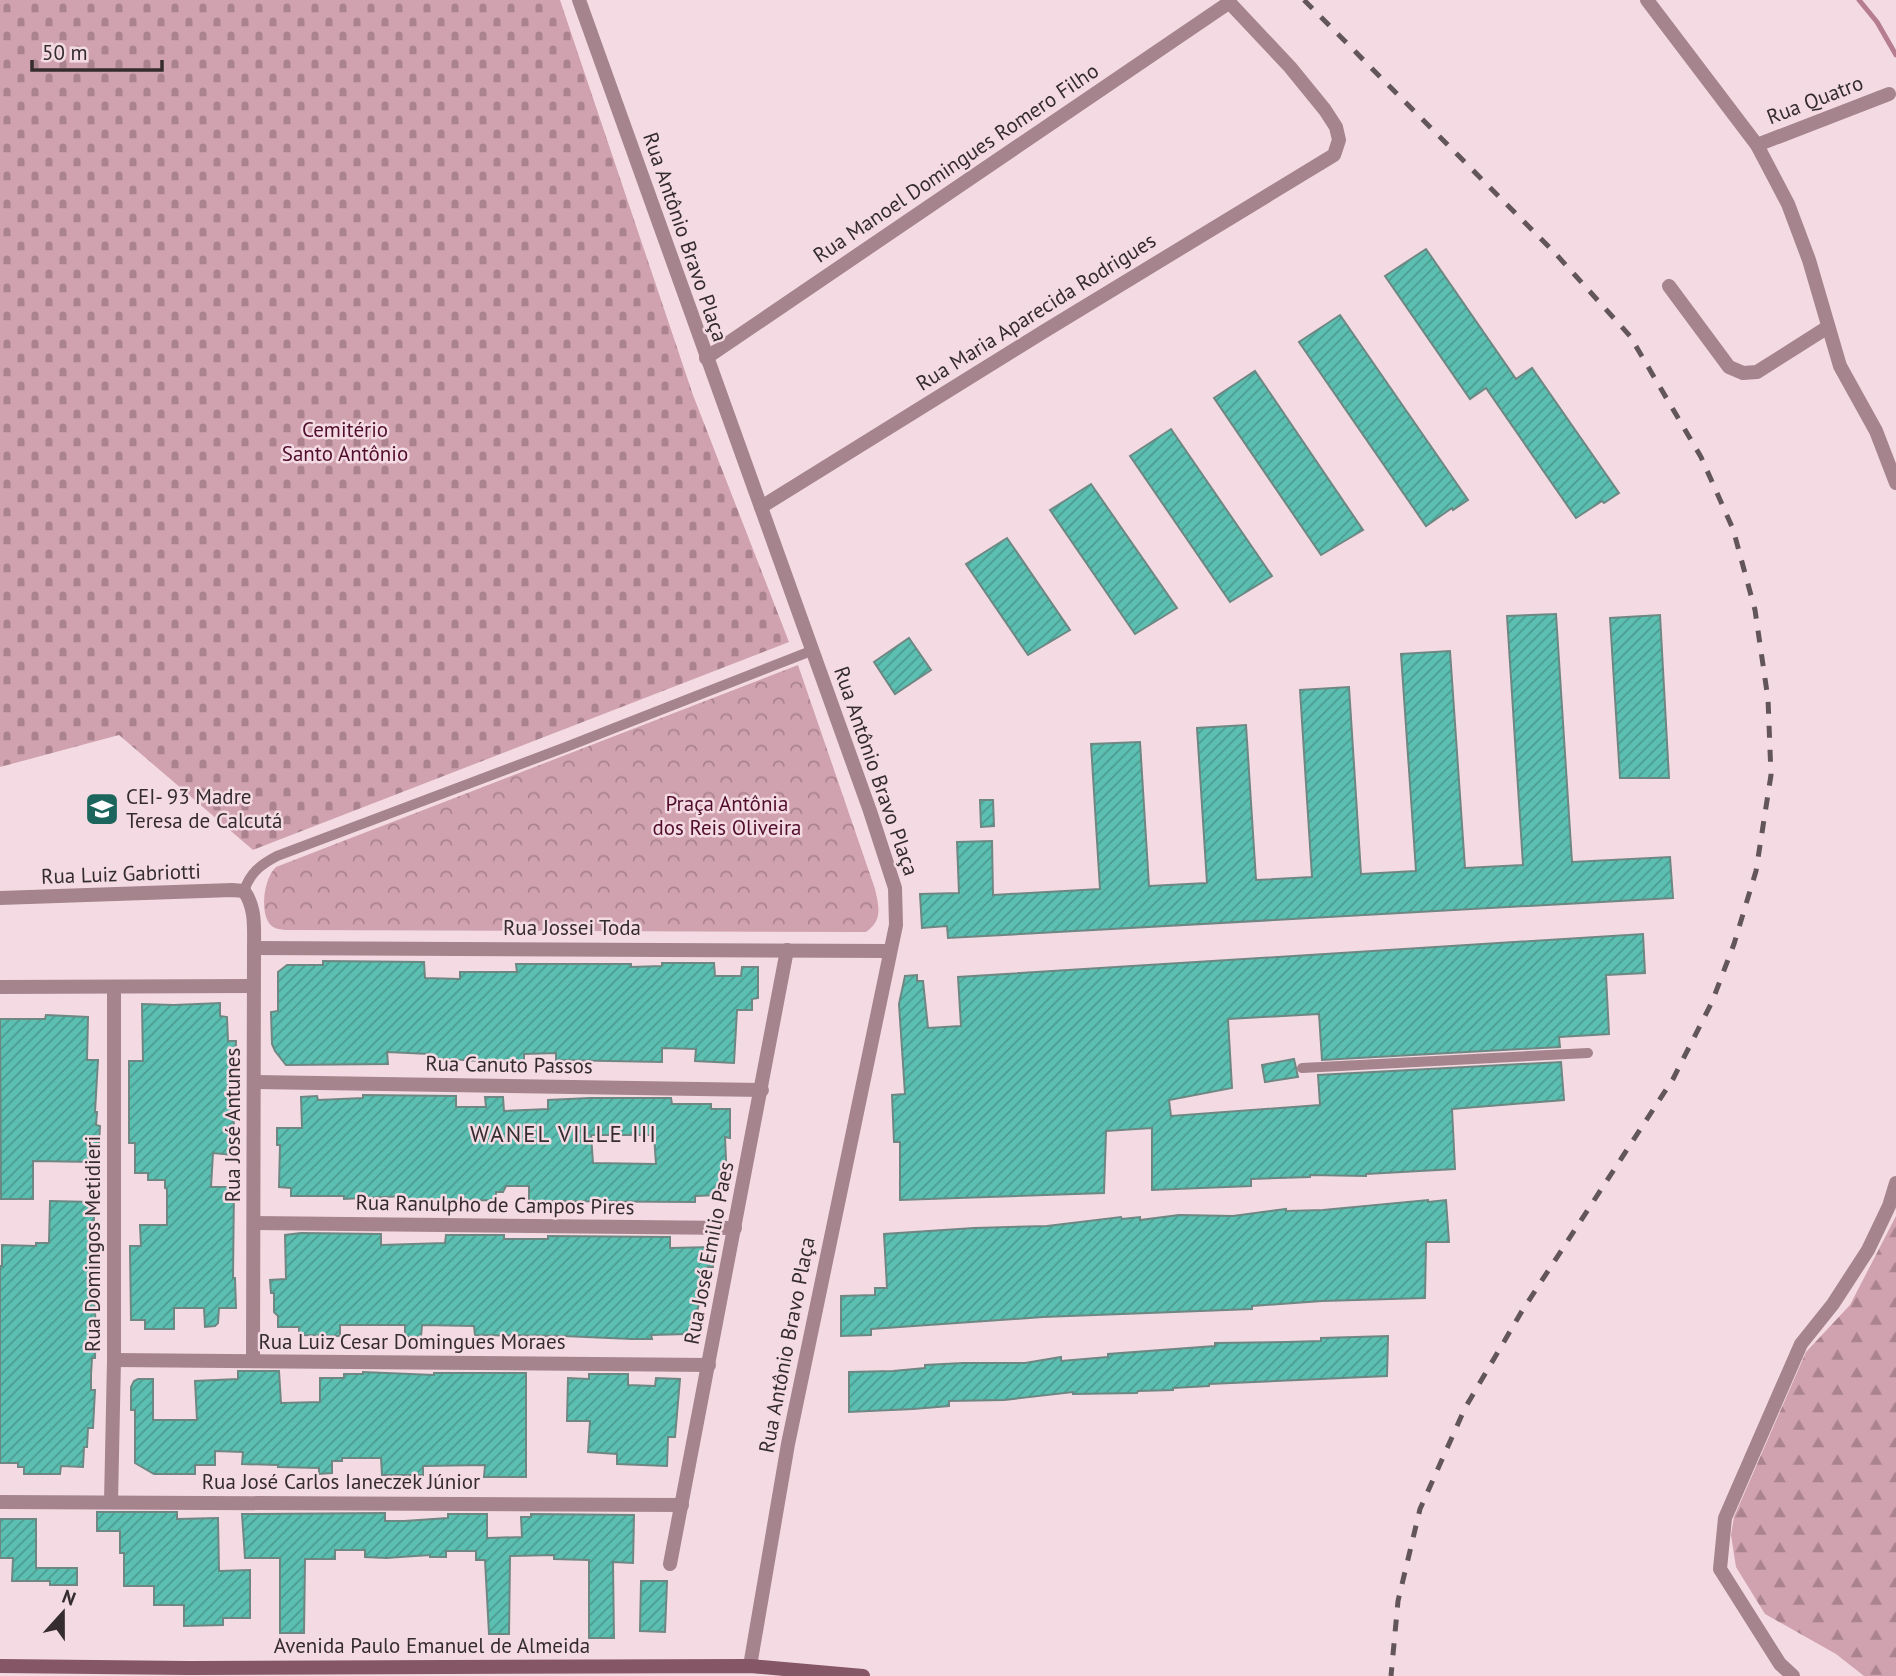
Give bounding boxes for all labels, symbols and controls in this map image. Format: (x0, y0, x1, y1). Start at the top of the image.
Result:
scale bar (32, 28, 161, 72)
text: 50 m (42, 39, 88, 66)
street label: Rua Manoel Domingues Romero Filho (808, 57, 1104, 268)
street label: Rua Quatro (1763, 69, 1867, 130)
street label: Rua Antônio Bravo Plaça (637, 129, 734, 345)
street label: Rua Maria Aparecida Rodrigues (911, 227, 1161, 397)
park label: Cemitério Santo Antônio (282, 416, 408, 467)
street label: Rua Antônio Bravo Plaça (828, 663, 925, 879)
place label: CEI- 93 Madre Teresa de Calcutá (126, 783, 282, 834)
school or university icon: CEI- 93 Madre Teresa de Calcutá (83, 790, 121, 828)
park label: Praça Antônia dos Reis Oliveira (652, 790, 802, 841)
street label: Rua Luiz Gabriotti (41, 857, 201, 890)
street label: Rua Jossei Toda (503, 914, 641, 941)
street label: Rua José Antunes (219, 1048, 246, 1202)
street label: Rua Canuto Passos (425, 1050, 593, 1079)
district label: WANEL VILLE III (470, 1119, 658, 1148)
street label: Rua Domingos Metidieri (79, 1136, 106, 1352)
street label: Rua José Emilio Paes (678, 1159, 739, 1347)
street label: Rua Ranulpho de Campos Pires (355, 1189, 635, 1220)
street label: Rua Antônio Bravo Plaça (752, 1235, 821, 1455)
street label: Rua Luiz Cesar Domingues Moraes (258, 1328, 566, 1355)
street label: Rua José Carlos Ianeczek Júnior (202, 1468, 480, 1495)
north arrow (28, 1578, 98, 1648)
text: N (59, 1584, 79, 1611)
street label: Avenida Paulo Emanuel de Almeida (274, 1632, 590, 1659)

